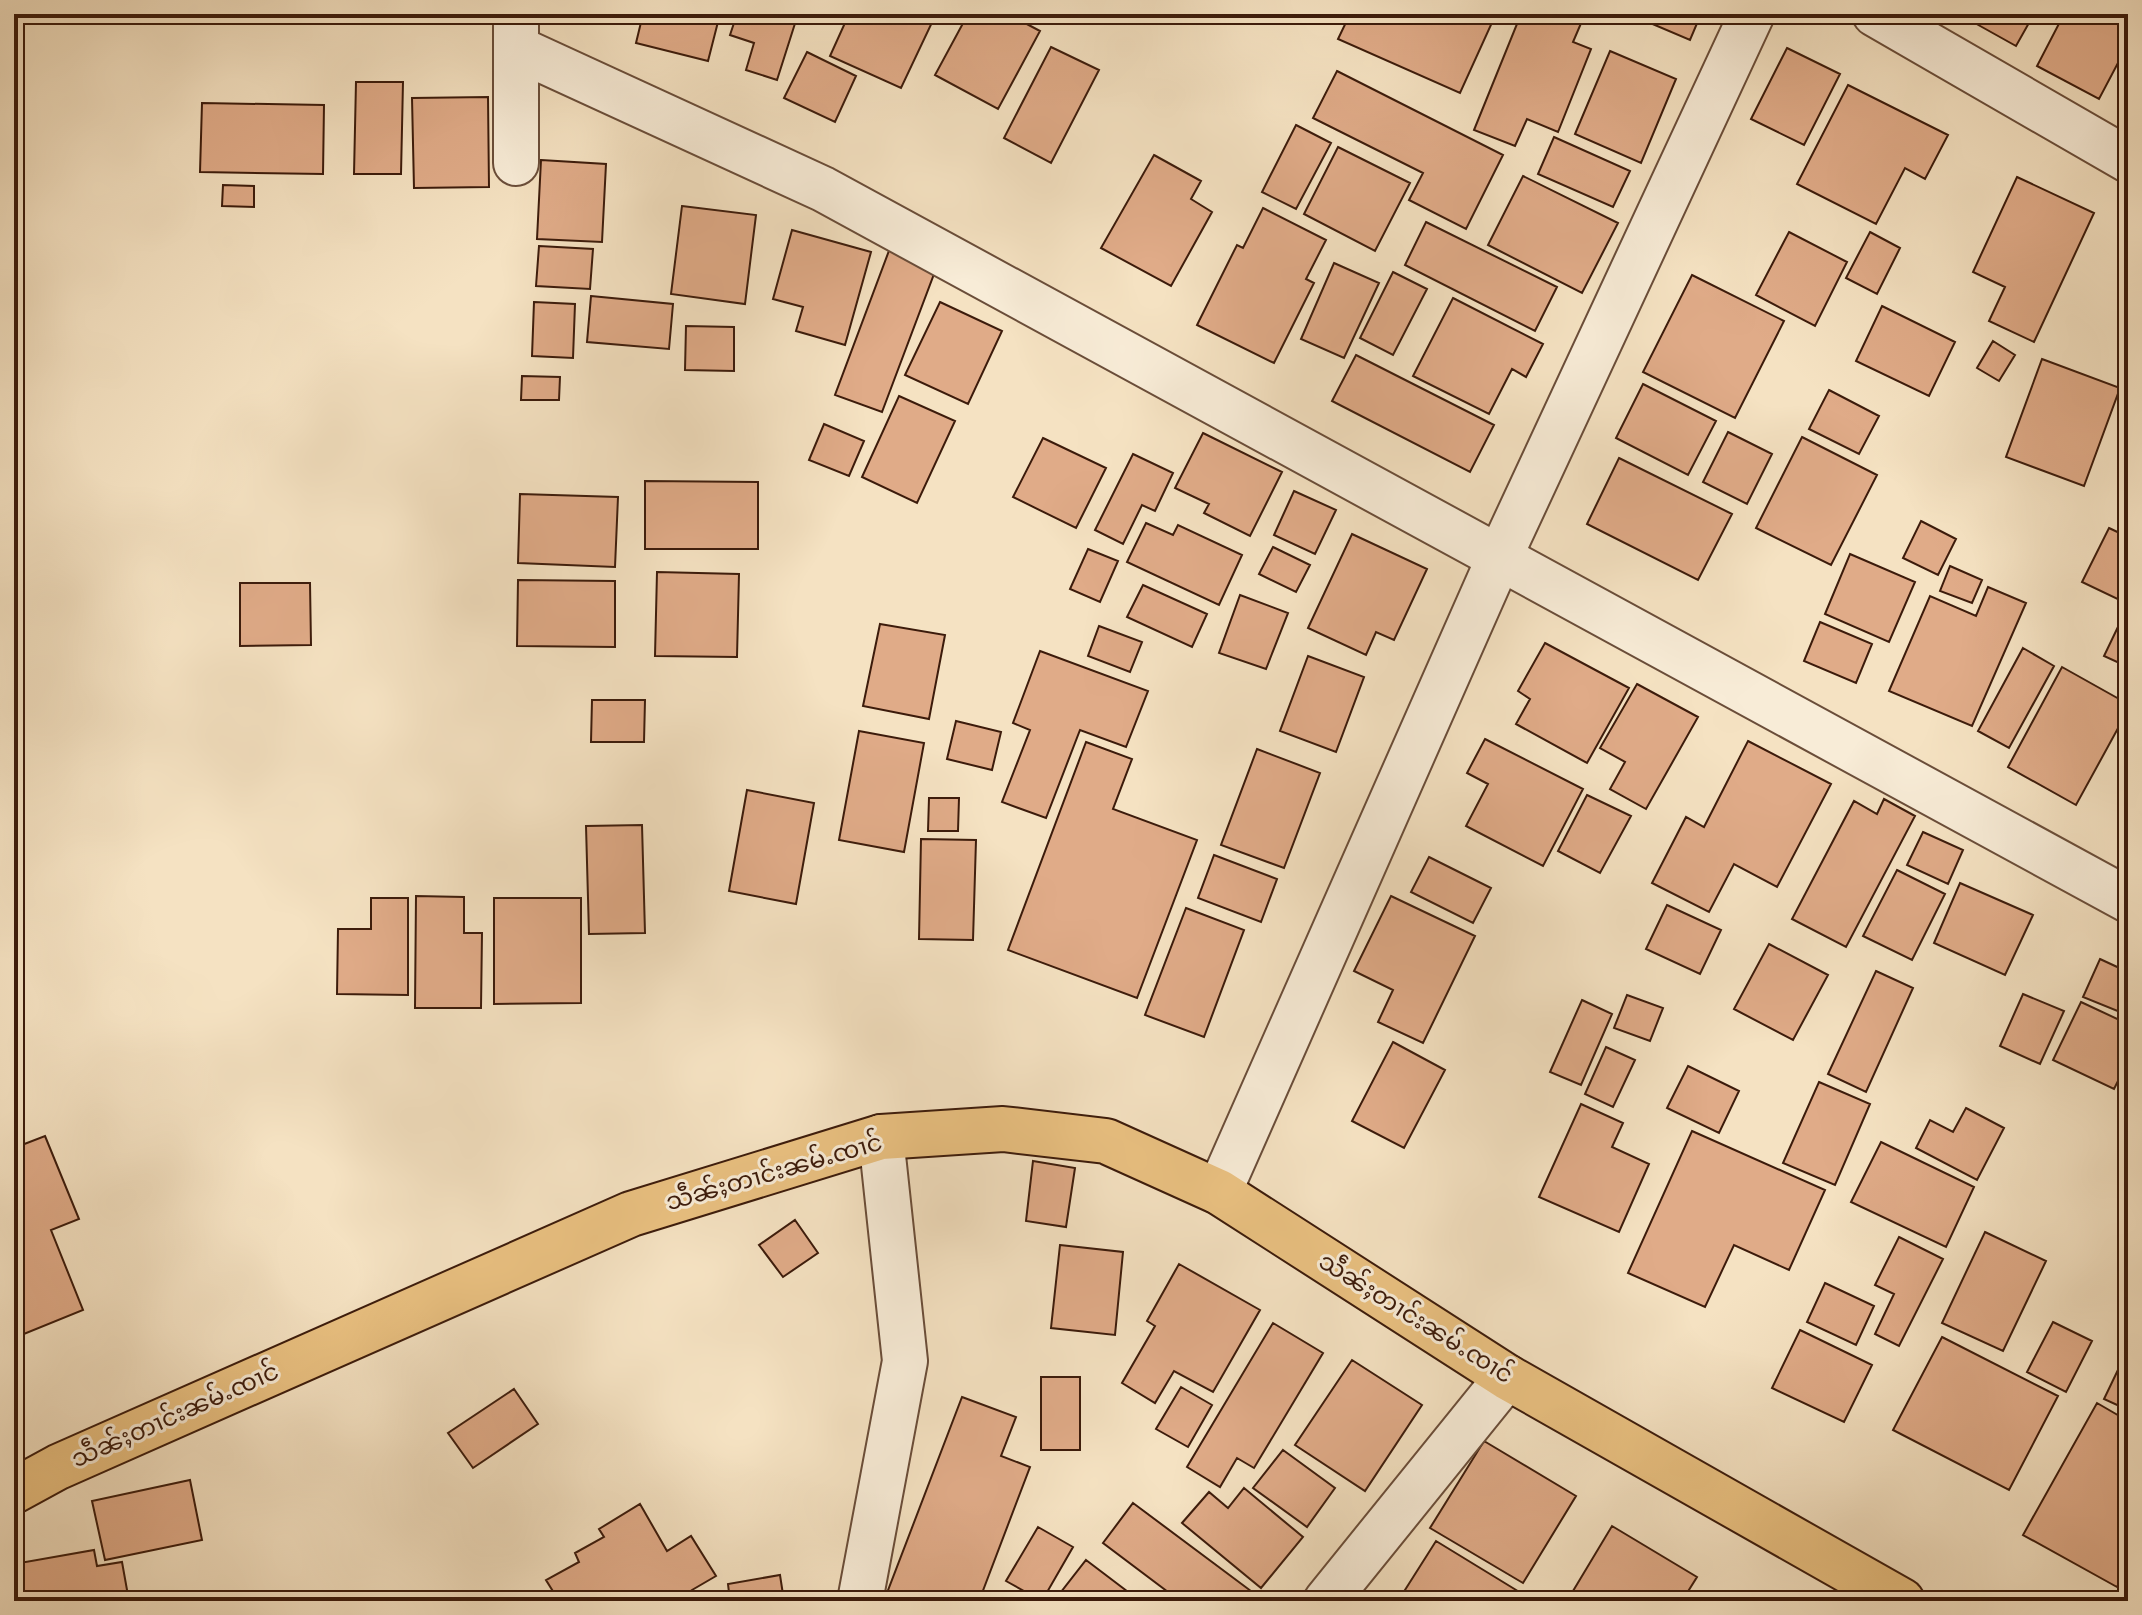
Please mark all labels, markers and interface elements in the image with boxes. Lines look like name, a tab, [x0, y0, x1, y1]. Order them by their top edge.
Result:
street label: သဵၼ်ႈတၢင်းၼမ်ႉၸၢင်	[662, 1126, 886, 1218]
street label: သဵၼ်ႈတၢင်းၼမ်ႉၸၢင်	[1313, 1245, 1519, 1391]
street label: သဵၼ်ႈတၢင်းၼမ်ႉၸၢင်	[66, 1355, 284, 1475]

